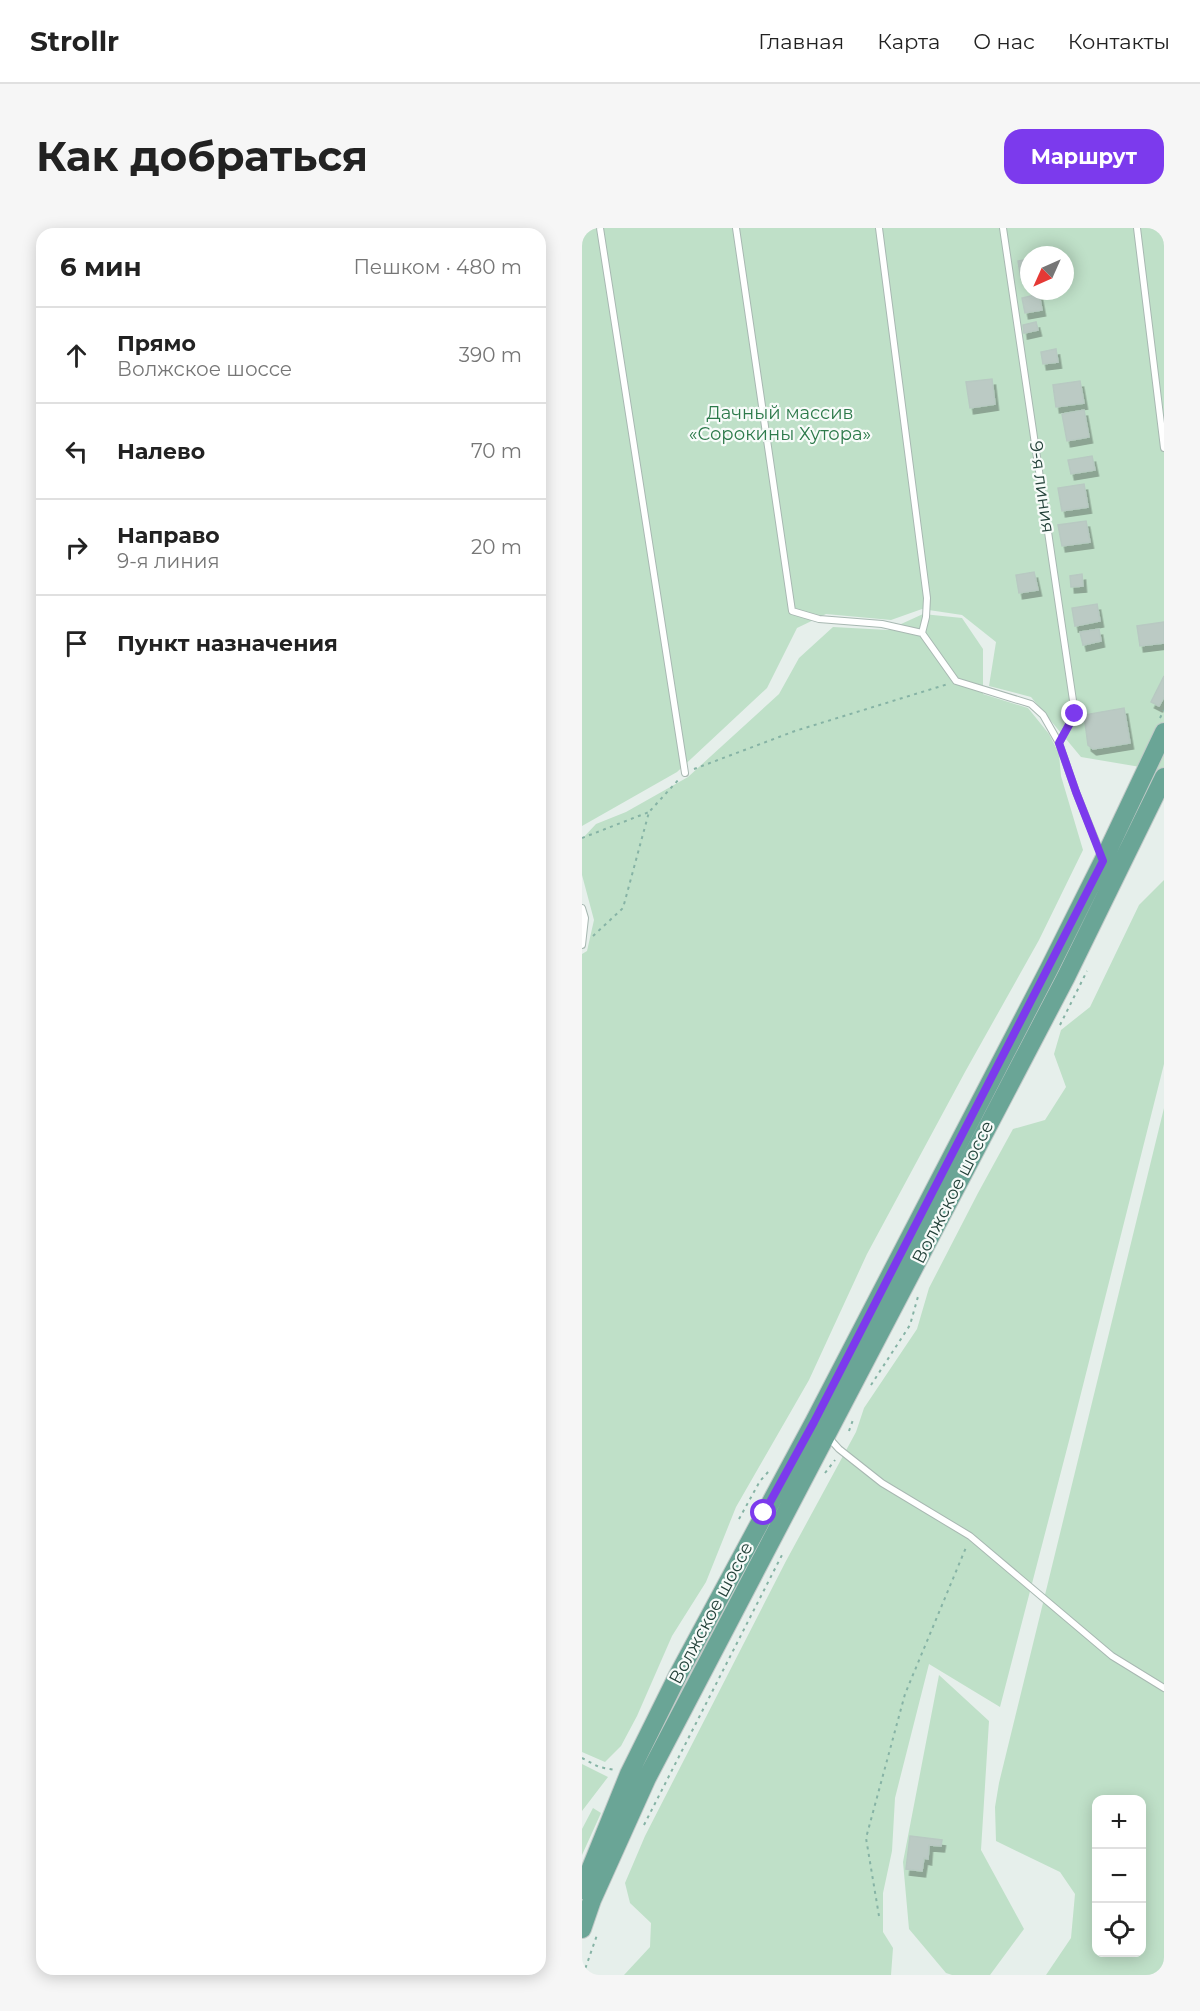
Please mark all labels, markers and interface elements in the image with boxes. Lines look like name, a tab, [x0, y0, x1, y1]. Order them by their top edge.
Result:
text: Strollr	[30, 24, 119, 58]
text: Главная	[758, 29, 844, 54]
text: Карта	[877, 29, 940, 54]
text: О нас	[973, 29, 1035, 54]
text: Контакты	[1068, 29, 1170, 54]
button: Маршрут	[1004, 129, 1164, 184]
text: Как добраться	[36, 130, 368, 182]
north arrow	[1020, 246, 1074, 300]
text: 6 мин	[60, 251, 142, 283]
text: Пешком · 480 m	[353, 255, 522, 279]
text: Прямо	[117, 330, 196, 357]
icon: ahead	[60, 339, 93, 372]
text: 390 m	[459, 343, 522, 367]
text: Волжское шоссе	[117, 357, 292, 381]
park label: Дачный массив «Сорокины Хутора»	[689, 402, 871, 445]
icon: left	[60, 435, 93, 468]
text: Налево	[117, 438, 205, 465]
text: 70 m	[471, 439, 522, 463]
street label: 9-я линия	[1025, 440, 1059, 534]
text: Направо	[117, 522, 220, 549]
icon: right	[60, 531, 93, 564]
text: 20 m	[471, 535, 522, 559]
text: 9-я линия	[117, 549, 220, 573]
icon: arrive	[60, 627, 93, 660]
text: Пункт назначения	[117, 630, 338, 657]
route end	[1061, 700, 1087, 726]
street label: Волжское шоссе	[907, 1117, 999, 1267]
route start	[750, 1499, 776, 1525]
street label: Волжское шоссе	[664, 1538, 758, 1688]
map controls	[1092, 1795, 1146, 1957]
button: +	[1092, 1795, 1146, 1849]
button: −	[1092, 1849, 1146, 1903]
button: locate	[1092, 1903, 1146, 1957]

